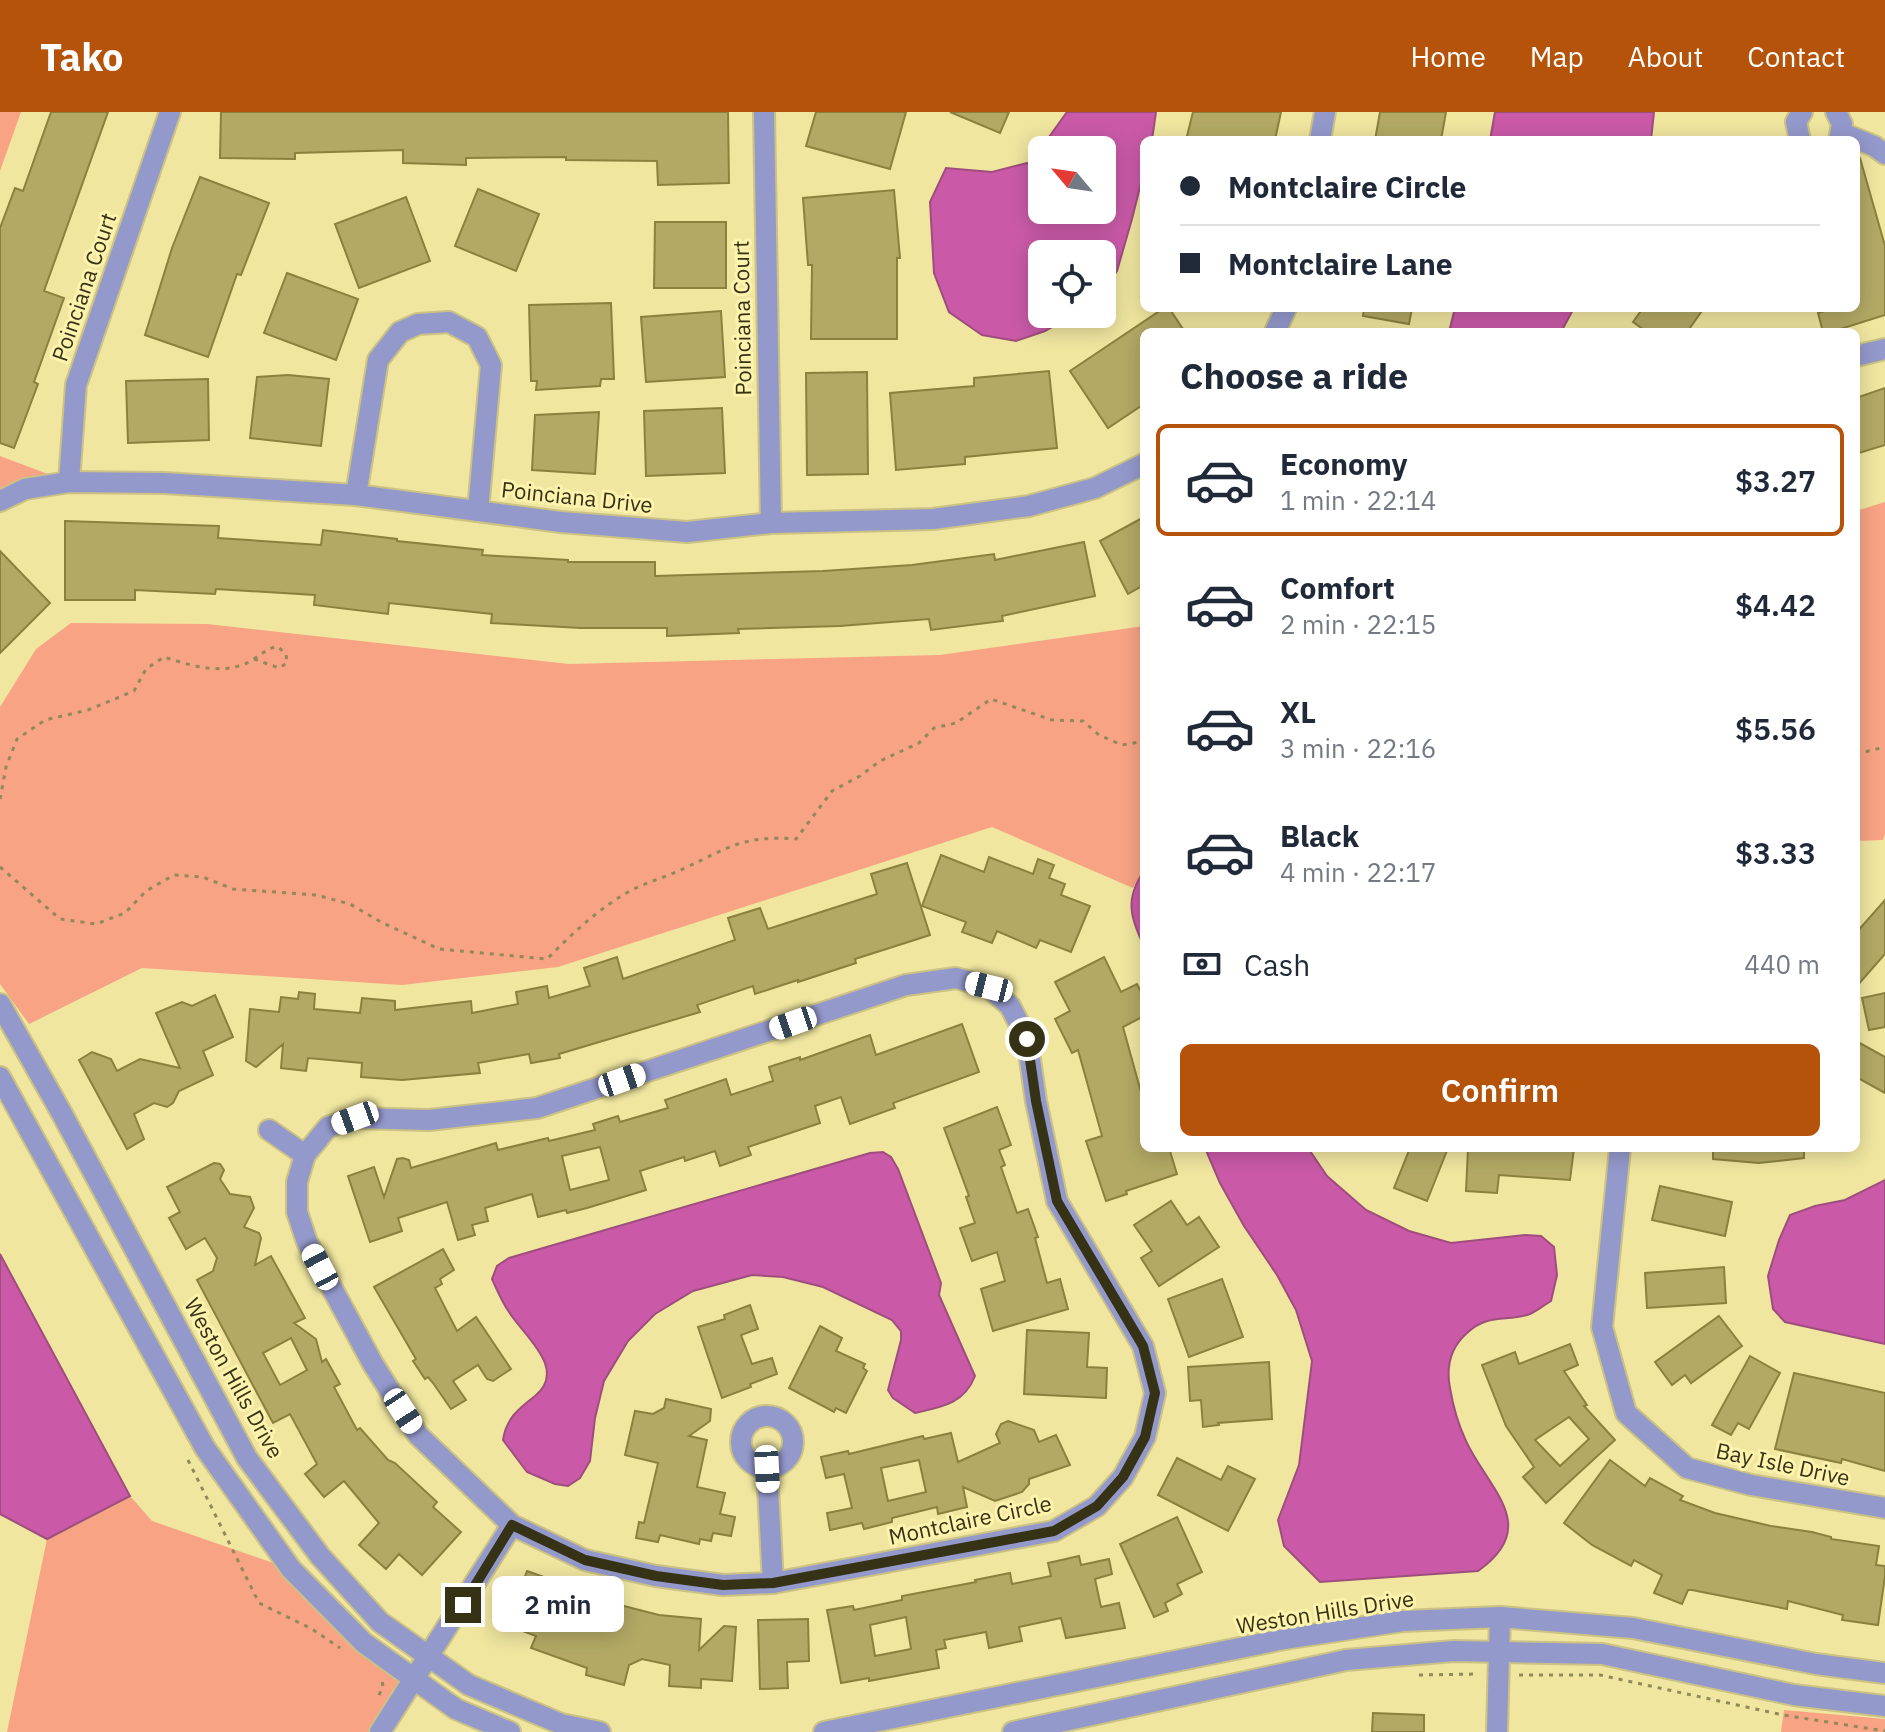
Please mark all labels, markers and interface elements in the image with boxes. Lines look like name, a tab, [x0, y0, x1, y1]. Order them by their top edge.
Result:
text: Tako	[40, 32, 124, 81]
text: Home	[1410, 38, 1486, 75]
text: Map	[1530, 38, 1584, 75]
text: About	[1628, 38, 1703, 75]
text: Contact	[1747, 38, 1845, 75]
north arrow	[1028, 136, 1116, 224]
map controls	[1028, 136, 1116, 328]
text: Montclaire Circle	[1228, 167, 1466, 206]
street label: Poinciana Court	[45, 209, 123, 365]
street label: Poinciana Court	[726, 240, 757, 396]
button: locate	[1028, 240, 1116, 328]
text: Montclaire Lane	[1228, 244, 1453, 283]
text: Choose a ride	[1180, 352, 1408, 399]
icon: car	[1184, 444, 1256, 516]
text: Economy	[1280, 444, 1408, 483]
text: $3.27	[1735, 461, 1816, 500]
street label: Poinciana Drive	[500, 474, 654, 519]
text: 1 min · 22:14	[1280, 483, 1436, 517]
icon: car	[1184, 568, 1256, 640]
text: Comfort	[1280, 568, 1395, 607]
text: $4.42	[1735, 585, 1816, 624]
text: 2 min · 22:15	[1280, 607, 1436, 641]
icon: car	[1184, 692, 1256, 764]
text: XL	[1280, 692, 1316, 731]
text: $5.56	[1735, 709, 1816, 748]
text: 3 min · 22:16	[1280, 731, 1436, 765]
icon: car	[1184, 816, 1256, 888]
text: Black	[1280, 816, 1359, 855]
text: $3.33	[1735, 833, 1816, 872]
text: 4 min · 22:17	[1280, 855, 1436, 889]
icon: cash	[1180, 942, 1224, 986]
text: Cash	[1244, 945, 1310, 984]
text: 440 m	[1744, 947, 1820, 981]
car	[963, 970, 1015, 1004]
car	[766, 1004, 820, 1042]
route start	[1009, 1021, 1045, 1057]
button: Confirm	[1180, 1044, 1820, 1136]
car	[595, 1061, 649, 1099]
car	[328, 1099, 382, 1137]
car	[298, 1240, 342, 1294]
street label: Weston Hills Drive	[178, 1292, 291, 1463]
car	[380, 1384, 426, 1438]
street label: Bay Isle Drive	[1714, 1435, 1853, 1492]
car	[754, 1444, 780, 1494]
street label: Montclaire Circle	[886, 1488, 1054, 1551]
callout: 2 min	[491, 1577, 623, 1633]
street label: Weston Hills Drive	[1234, 1583, 1416, 1640]
route end	[445, 1587, 481, 1623]
text: 2 min	[524, 1587, 592, 1621]

